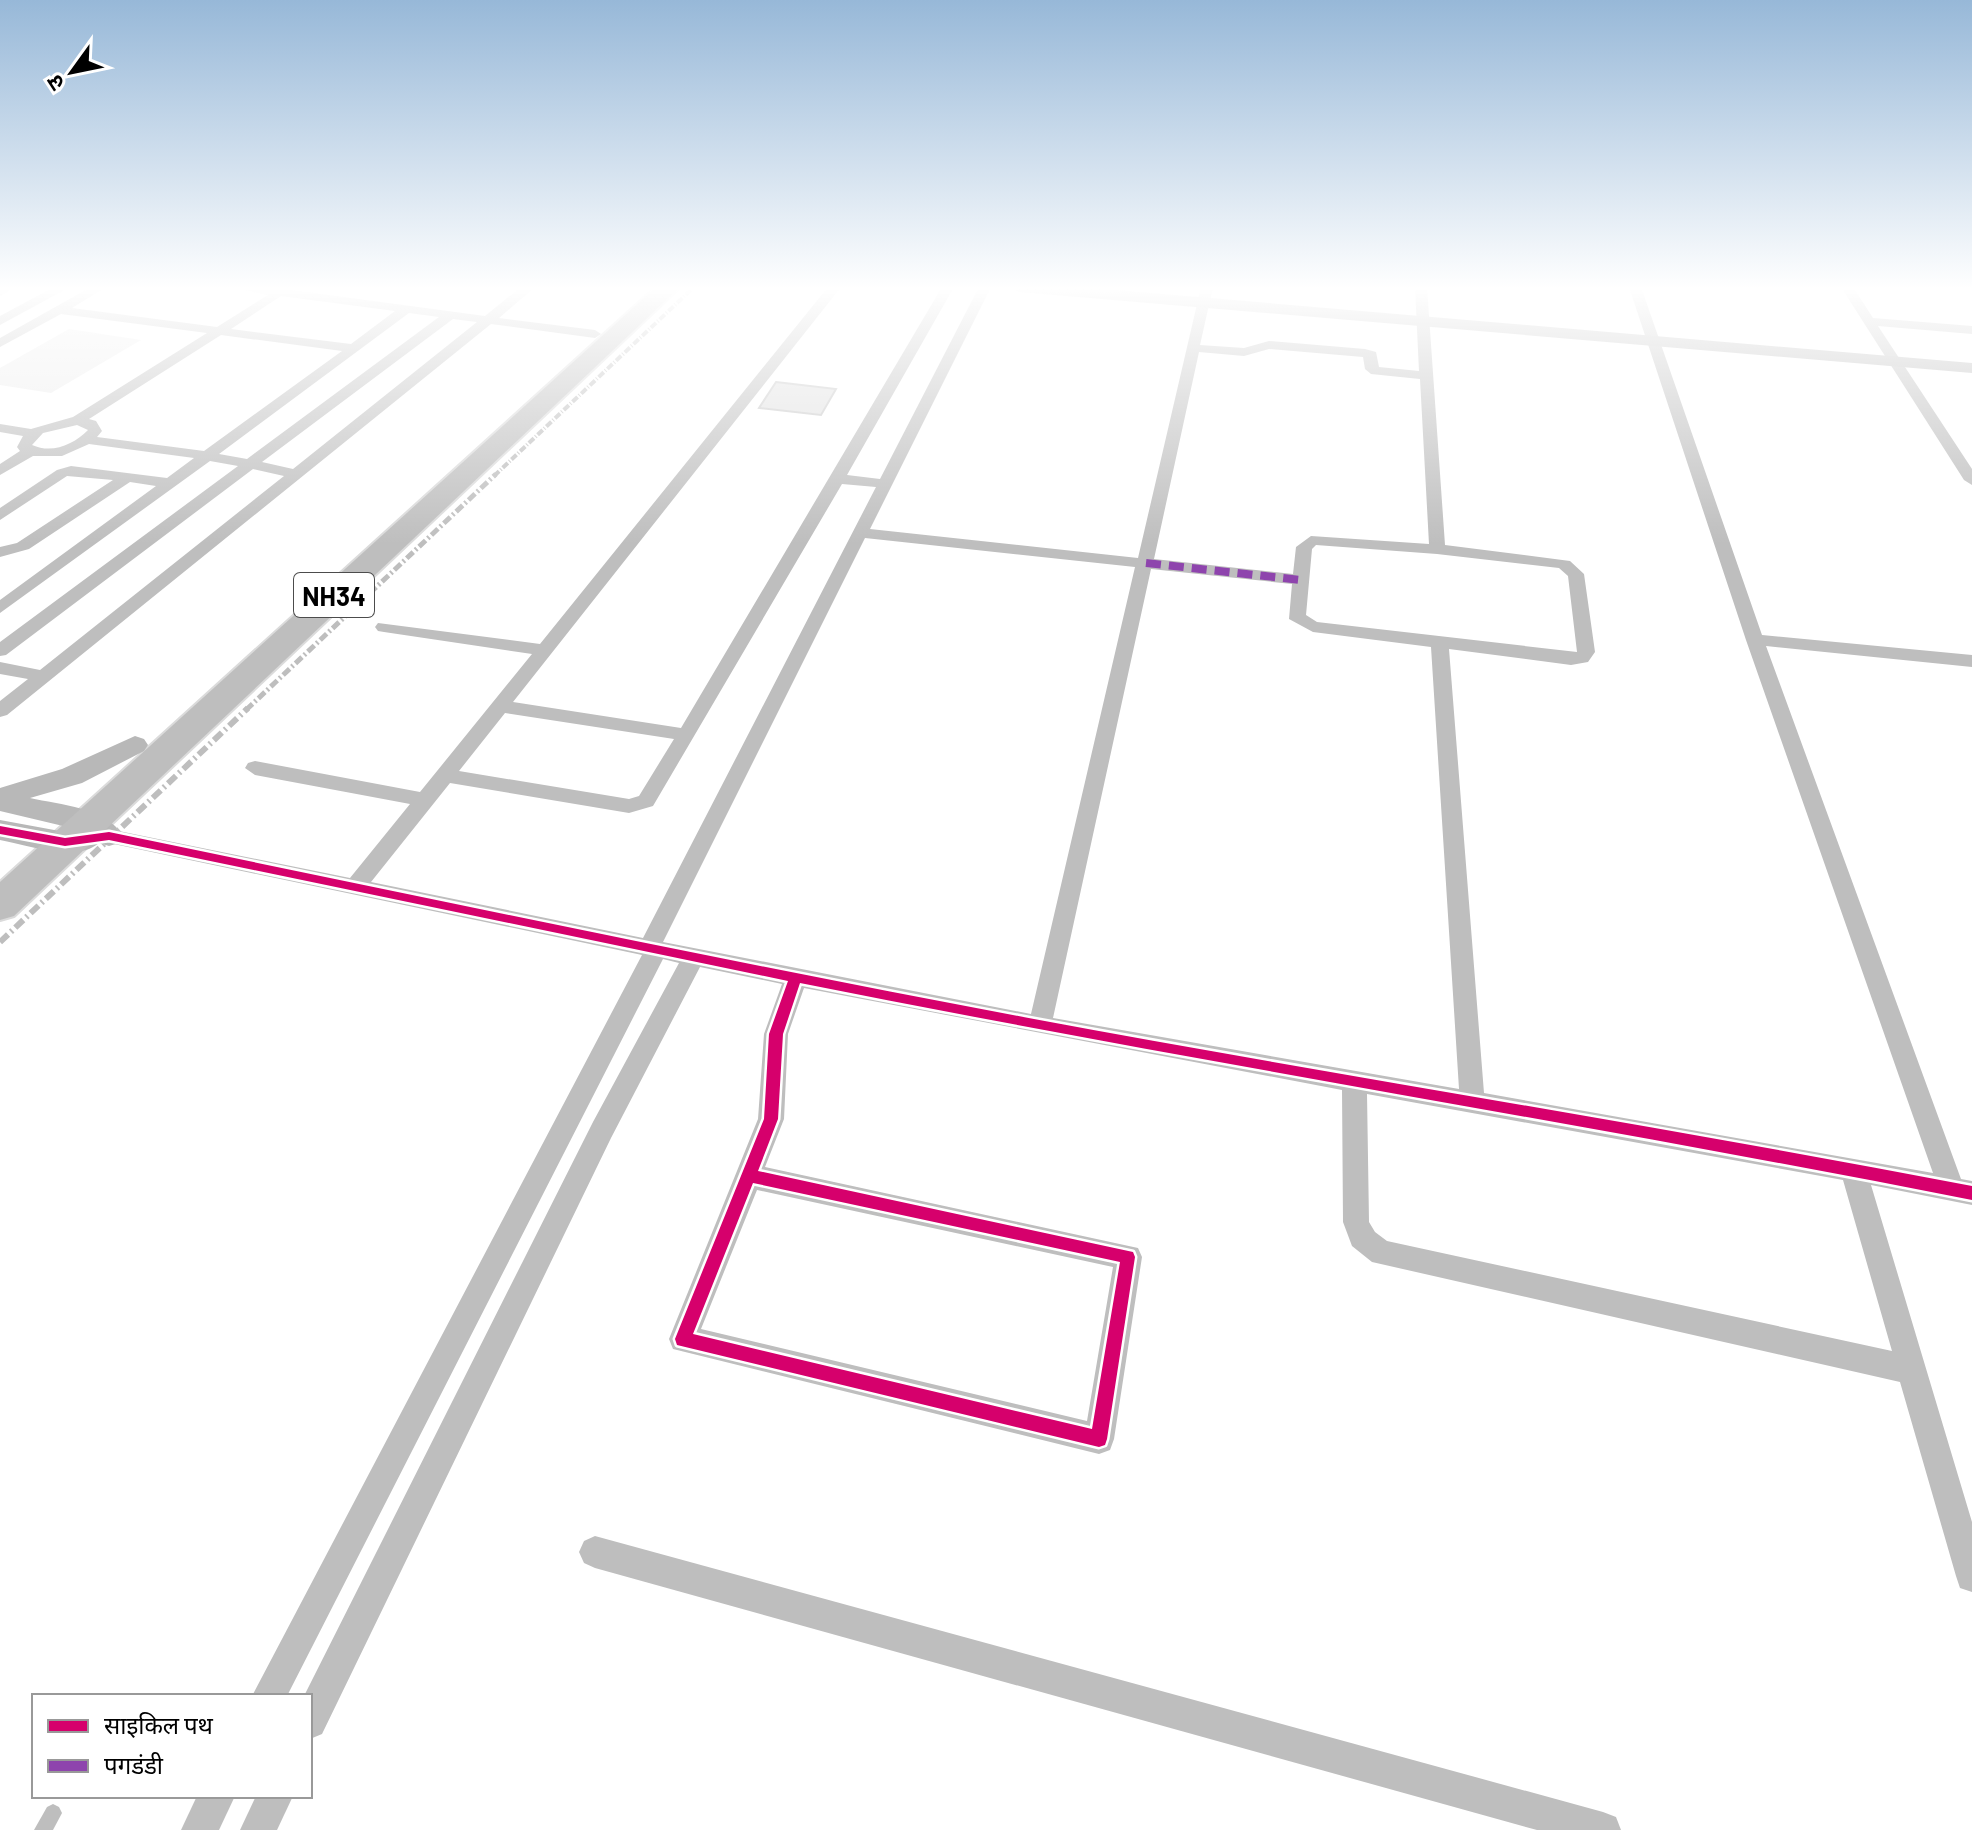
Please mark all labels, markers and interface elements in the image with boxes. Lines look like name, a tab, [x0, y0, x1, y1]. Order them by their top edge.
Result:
north arrow	[32, 32, 112, 112]
text: उ	[39, 70, 69, 96]
road number: NH34	[294, 573, 374, 617]
legend	[32, 1694, 312, 1798]
text: साइकिल पथ	[104, 1710, 214, 1739]
text: पगडंडी	[104, 1750, 164, 1779]

